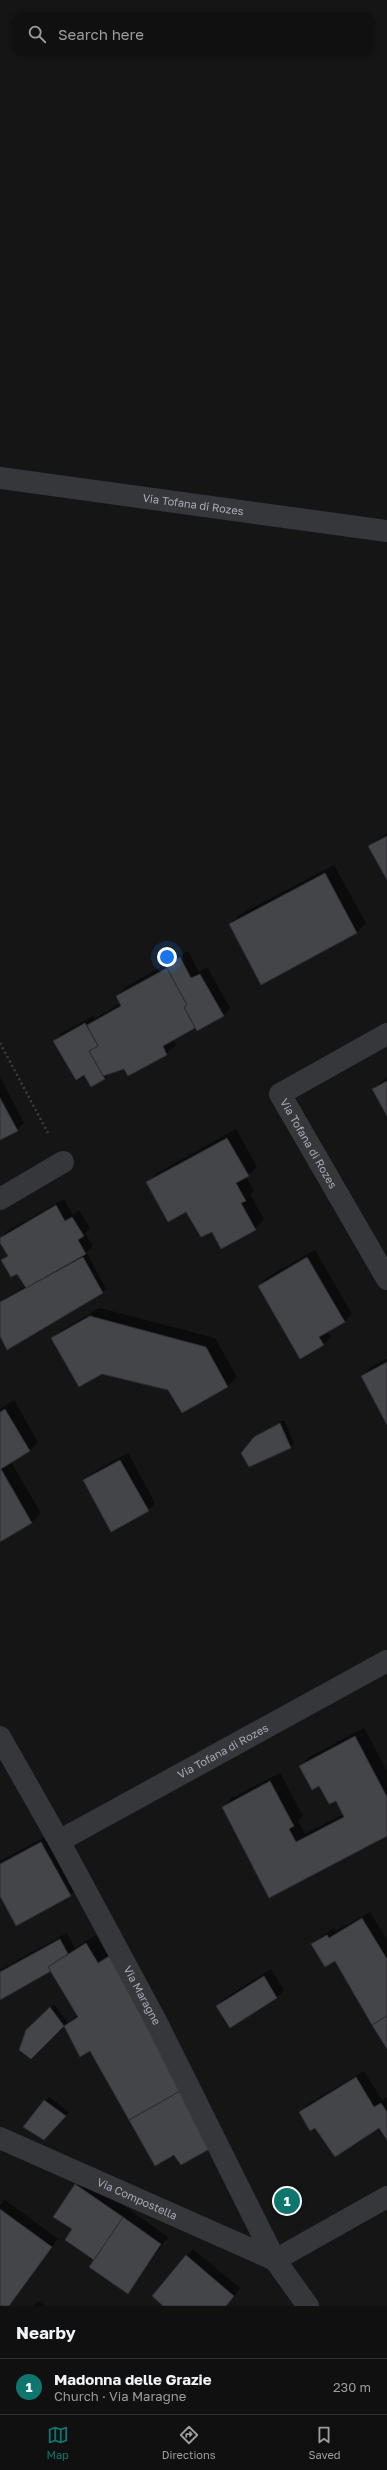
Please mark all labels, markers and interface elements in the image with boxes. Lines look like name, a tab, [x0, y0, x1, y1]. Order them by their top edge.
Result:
search box	[12, 12, 375, 56]
icon: search	[26, 23, 48, 45]
text: Search here	[58, 25, 144, 43]
street label: Via Tofana di Rozes	[142, 491, 245, 517]
your location	[157, 947, 177, 967]
street label: Via Tofana di Rozes	[278, 1096, 340, 1191]
street label: Via Tofana di Rozes	[175, 1720, 271, 1781]
street label: Via Maragne	[121, 1963, 164, 2027]
street label: Via Compostella	[95, 2175, 179, 2222]
pin: 1	[274, 2186, 300, 2216]
text: Nearby	[16, 2322, 76, 2343]
text: Madonna delle Grazie	[54, 2370, 212, 2388]
text: 1	[26, 2379, 32, 2395]
text: 230 m	[333, 2379, 371, 2395]
text: Church · Via Maragne	[54, 2388, 186, 2404]
tab: Map	[46, 2424, 69, 2461]
tab: Directions	[162, 2424, 216, 2461]
tab: Saved	[308, 2424, 341, 2461]

